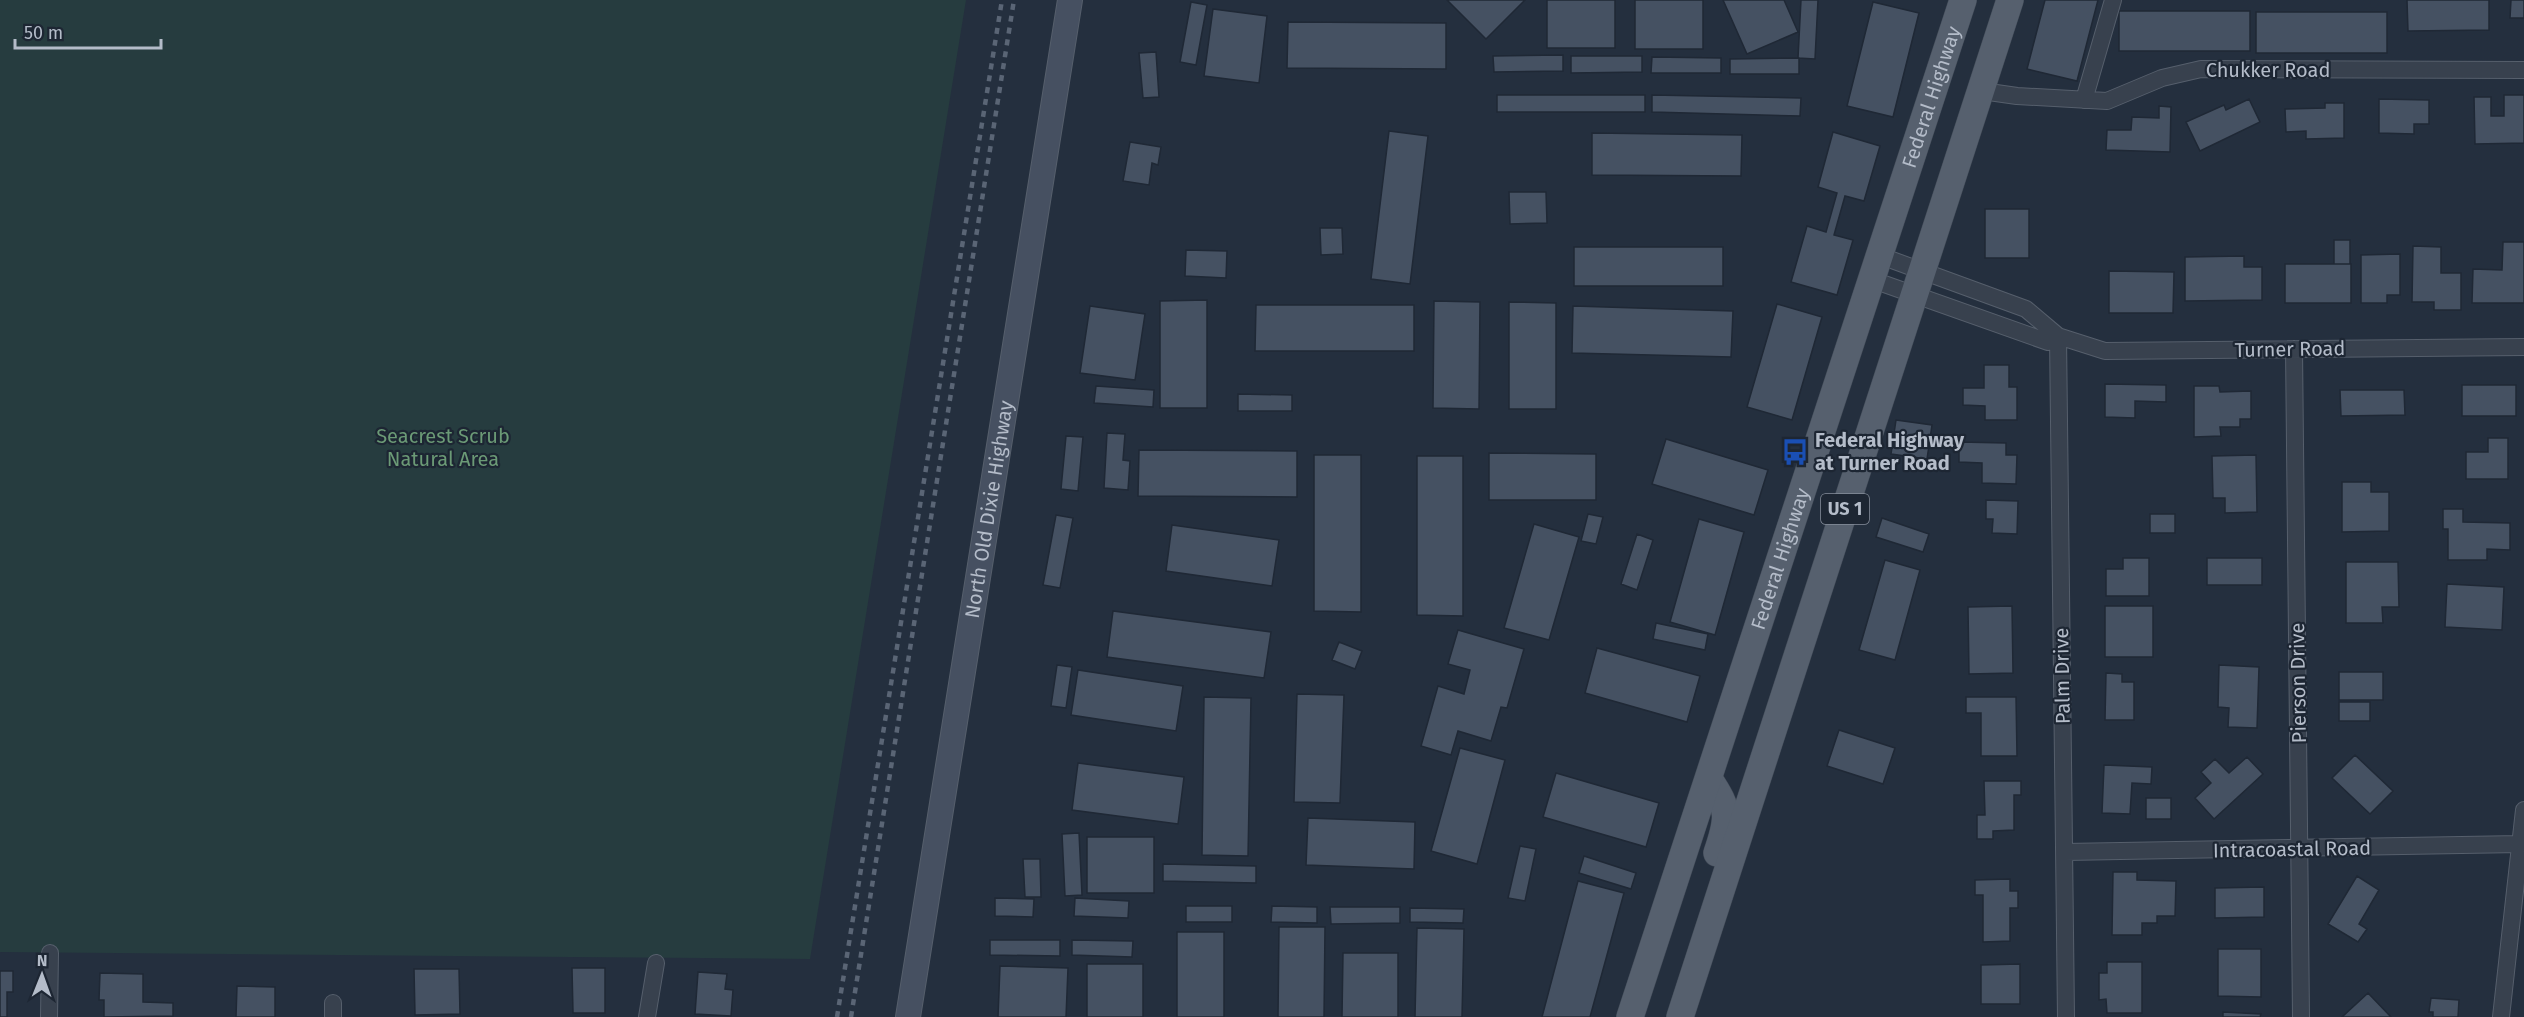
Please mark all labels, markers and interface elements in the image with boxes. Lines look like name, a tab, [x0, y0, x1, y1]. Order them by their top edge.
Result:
scale bar	[15, 12, 160, 50]
text: 50 m	[24, 22, 63, 44]
street label: Federal Highway	[1897, 23, 1966, 171]
street label: Chukker Road	[2206, 58, 2330, 82]
street label: Turner Road	[2234, 336, 2346, 362]
street label: North Old Dixie Highway	[960, 399, 1018, 620]
park label: Seacrest Scrub Natural Area	[376, 424, 510, 471]
place label: Federal Highway at Turner Road	[1815, 428, 1965, 475]
bus stop icon: Federal Highway at Turner Road	[1780, 437, 1810, 467]
street label: Federal Highway	[1746, 485, 1814, 633]
road number: US 1	[1821, 494, 1869, 524]
street label: Pierson Drive	[2285, 623, 2311, 743]
street label: Palm Drive	[2049, 628, 2075, 724]
street label: Intracoastal Road	[2213, 836, 2371, 862]
north arrow	[12, 945, 72, 1005]
text: N	[37, 951, 48, 970]

